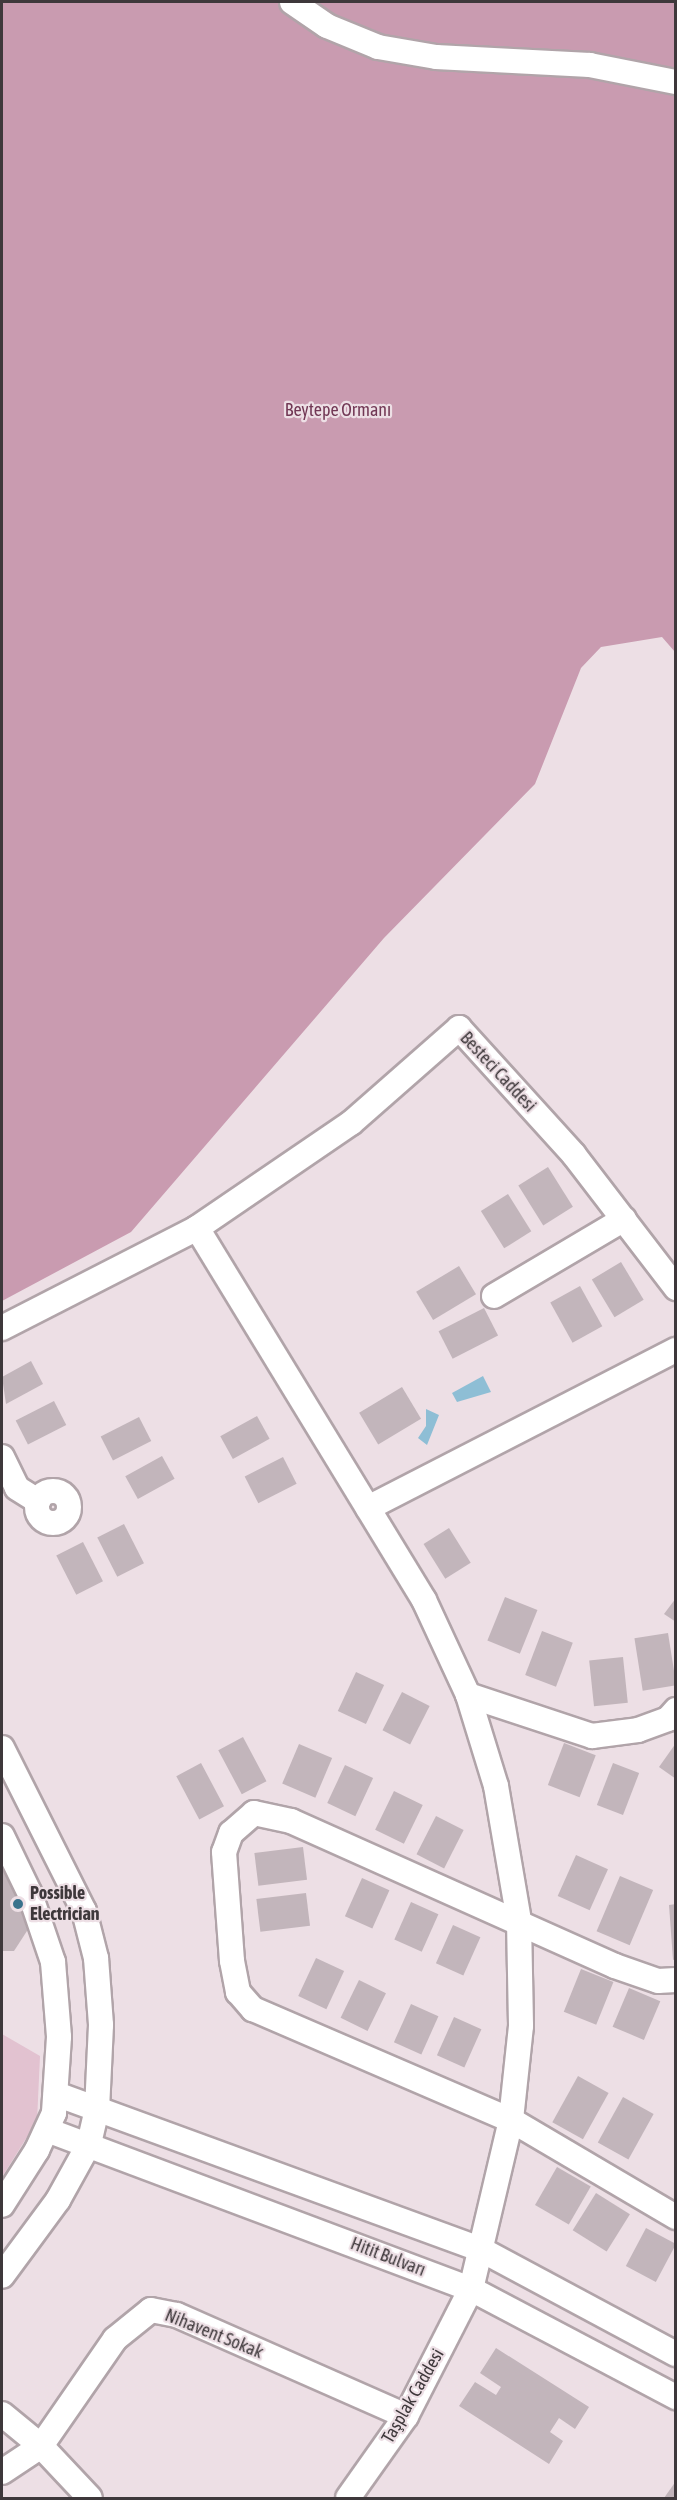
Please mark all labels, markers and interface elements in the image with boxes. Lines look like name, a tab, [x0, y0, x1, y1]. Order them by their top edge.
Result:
park label: Beytepe Ormanı	[285, 399, 391, 421]
street label: Besteci Caddesi	[455, 1027, 541, 1117]
place label: Possible Electrician	[30, 1883, 100, 1926]
marker: Possible Electrician	[11, 1897, 25, 1911]
street label: Hitit Bulvarı	[348, 2233, 428, 2281]
street label: Nihavent Sokak	[162, 2305, 266, 2363]
street label: Taşplak Caddesi	[377, 2345, 449, 2447]

